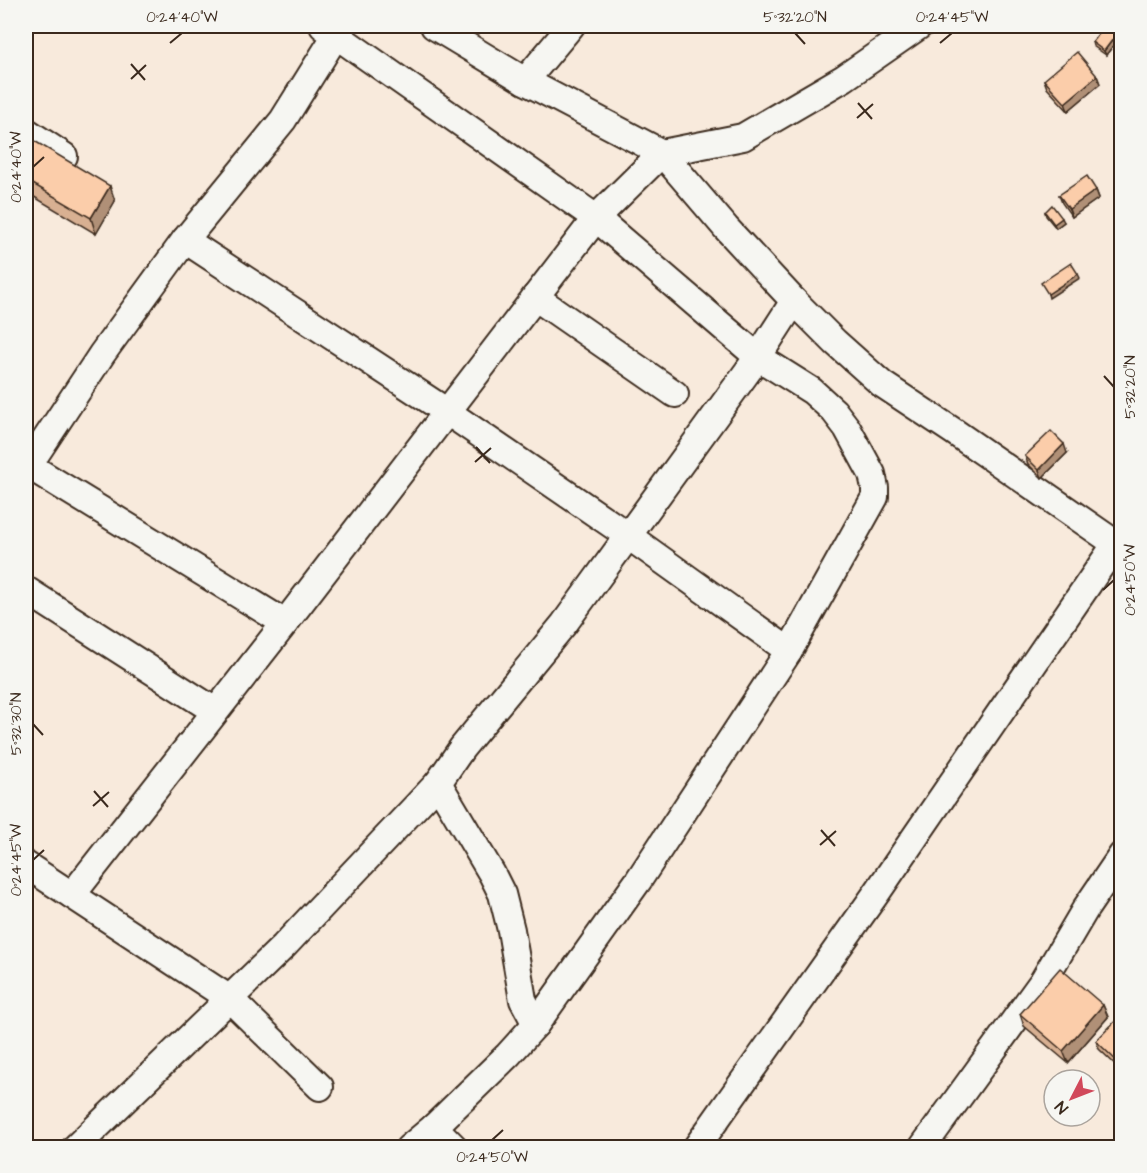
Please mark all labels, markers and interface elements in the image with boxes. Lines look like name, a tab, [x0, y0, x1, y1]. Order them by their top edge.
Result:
text: 0°24'40"W	[146, 7, 218, 28]
text: 5°32'20"N	[763, 7, 827, 28]
text: 0°24'45"W	[916, 7, 988, 28]
text: 0°24'40"W	[6, 131, 27, 203]
text: 5°32'20"N	[1120, 355, 1141, 419]
text: 0°24'50"W	[1120, 544, 1141, 616]
text: 5°32'30"N	[6, 693, 27, 755]
text: 0°24'45"W	[6, 824, 27, 896]
north arrow	[1042, 1068, 1102, 1128]
text: N	[1050, 1096, 1073, 1118]
text: 0°24'50"W	[456, 1147, 528, 1168]

